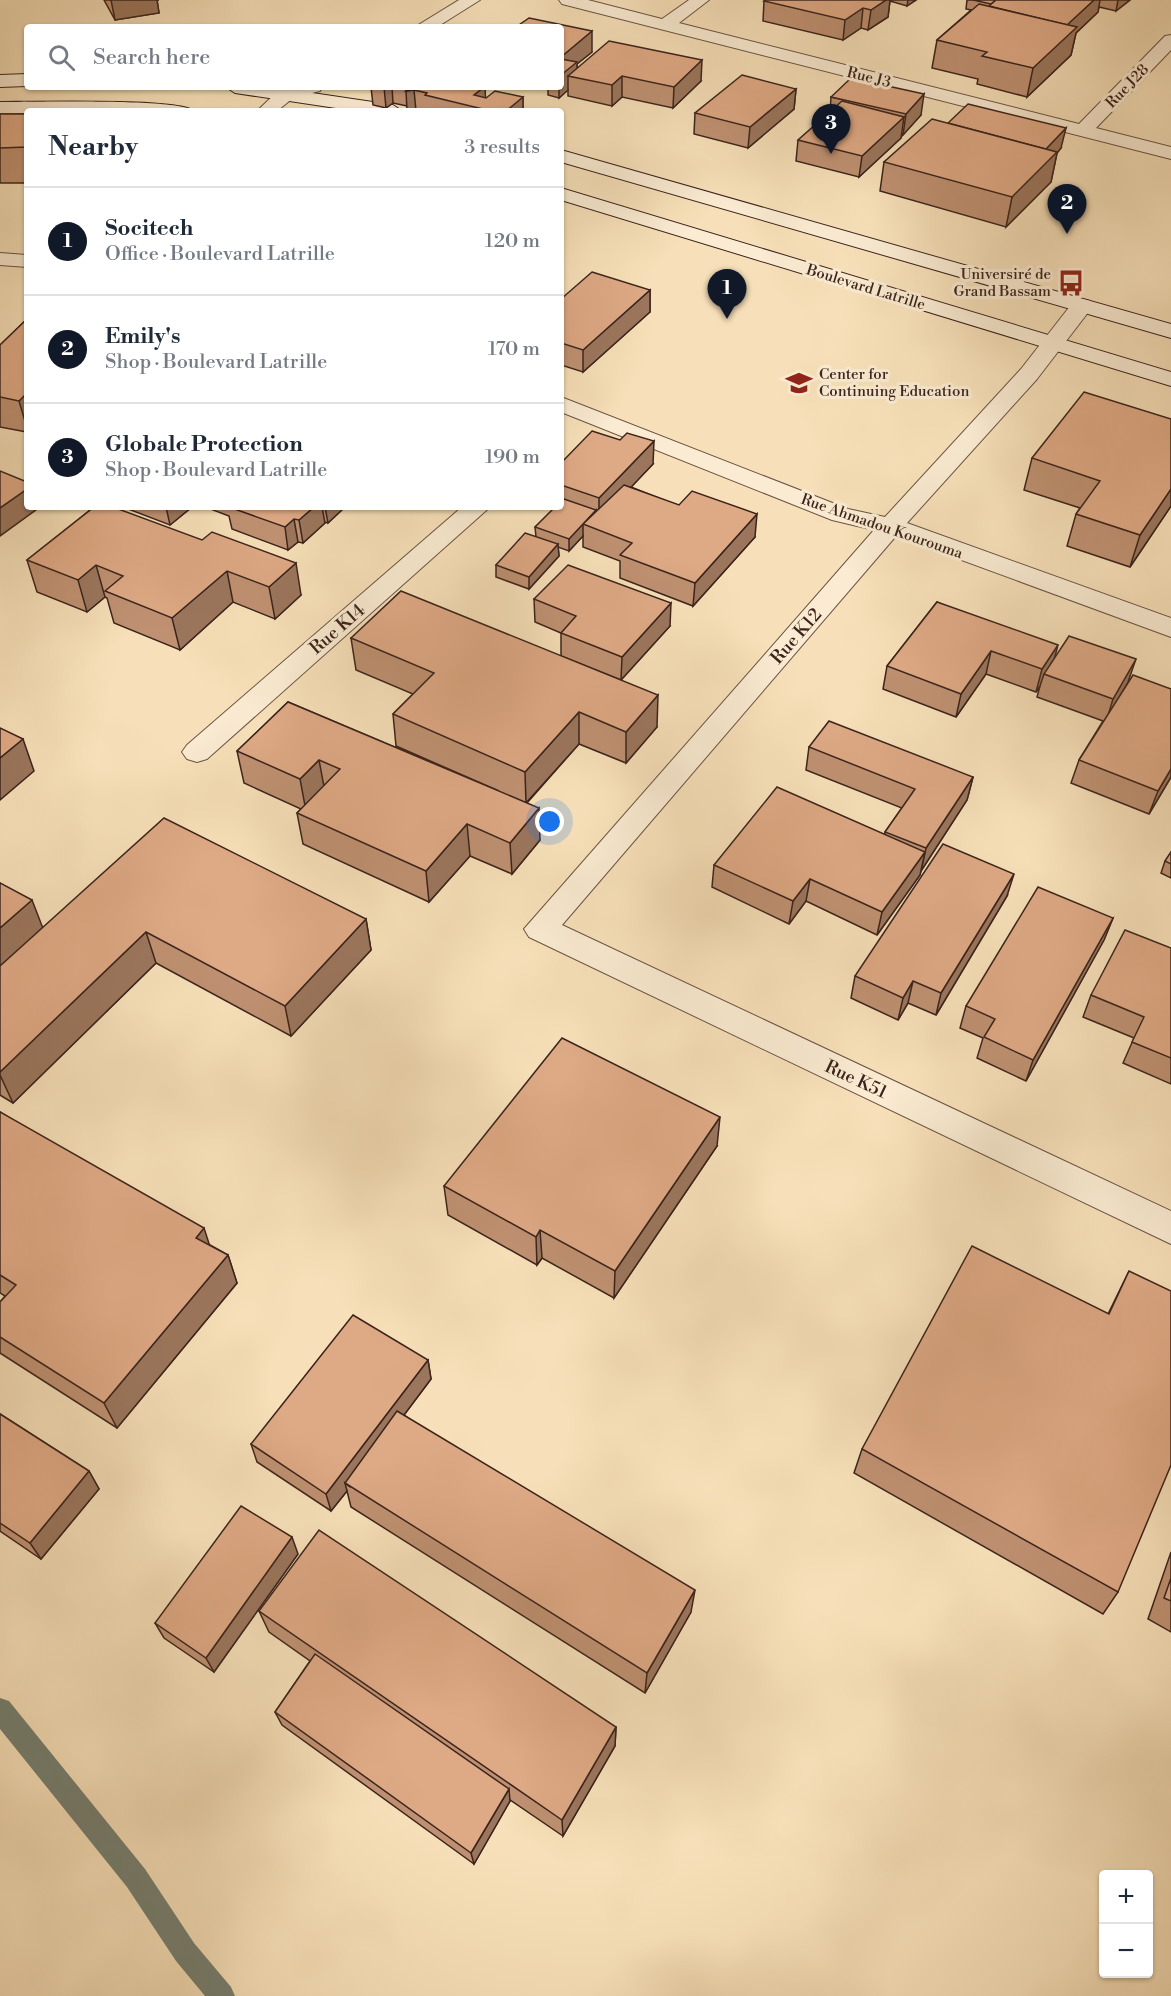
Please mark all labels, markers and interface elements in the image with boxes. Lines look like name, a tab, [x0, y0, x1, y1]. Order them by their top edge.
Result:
search box	[24, 24, 564, 90]
icon: search	[45, 41, 78, 74]
text: Search here	[93, 44, 210, 71]
street label: Rue J28	[1102, 60, 1153, 112]
street label: Rue J3	[845, 63, 893, 92]
pin: 3	[812, 104, 850, 154]
text: Nearby	[48, 131, 138, 163]
text: 3 results	[464, 135, 540, 160]
pin: 2	[1048, 184, 1086, 234]
text: Socitech	[105, 215, 193, 242]
text: 1	[63, 229, 72, 254]
text: 120 m	[485, 229, 540, 254]
text: Office · Boulevard Latrille	[105, 242, 335, 267]
street label: Boulevard Latrille	[803, 260, 928, 315]
place label: Universiré de Grand Bassam	[953, 265, 1051, 301]
bus stop icon: Universiré de Grand Bassam	[1056, 268, 1086, 298]
pin: 1	[708, 270, 746, 319]
text: Emily's	[105, 323, 180, 350]
text: 2	[61, 337, 74, 362]
text: 170 m	[488, 337, 540, 362]
text: Shop · Boulevard Latrille	[105, 350, 327, 375]
place label: Center for Continuing Education	[819, 365, 969, 401]
school or university icon: Center for Continuing Education	[784, 368, 814, 398]
text: Globale Protection	[105, 431, 303, 458]
text: 3	[61, 445, 74, 470]
text: 190 m	[485, 445, 540, 470]
text: Shop · Boulevard Latrille	[105, 458, 327, 483]
street label: Rue Ahmadou Kourouma	[798, 490, 966, 563]
street label: Rue K14	[305, 599, 370, 660]
street label: Rue K12	[766, 604, 827, 669]
your location	[535, 807, 564, 836]
street label: Rue K51	[821, 1055, 891, 1104]
map controls	[1099, 1870, 1153, 1978]
button: +	[1099, 1870, 1153, 1924]
button: −	[1099, 1924, 1153, 1978]

